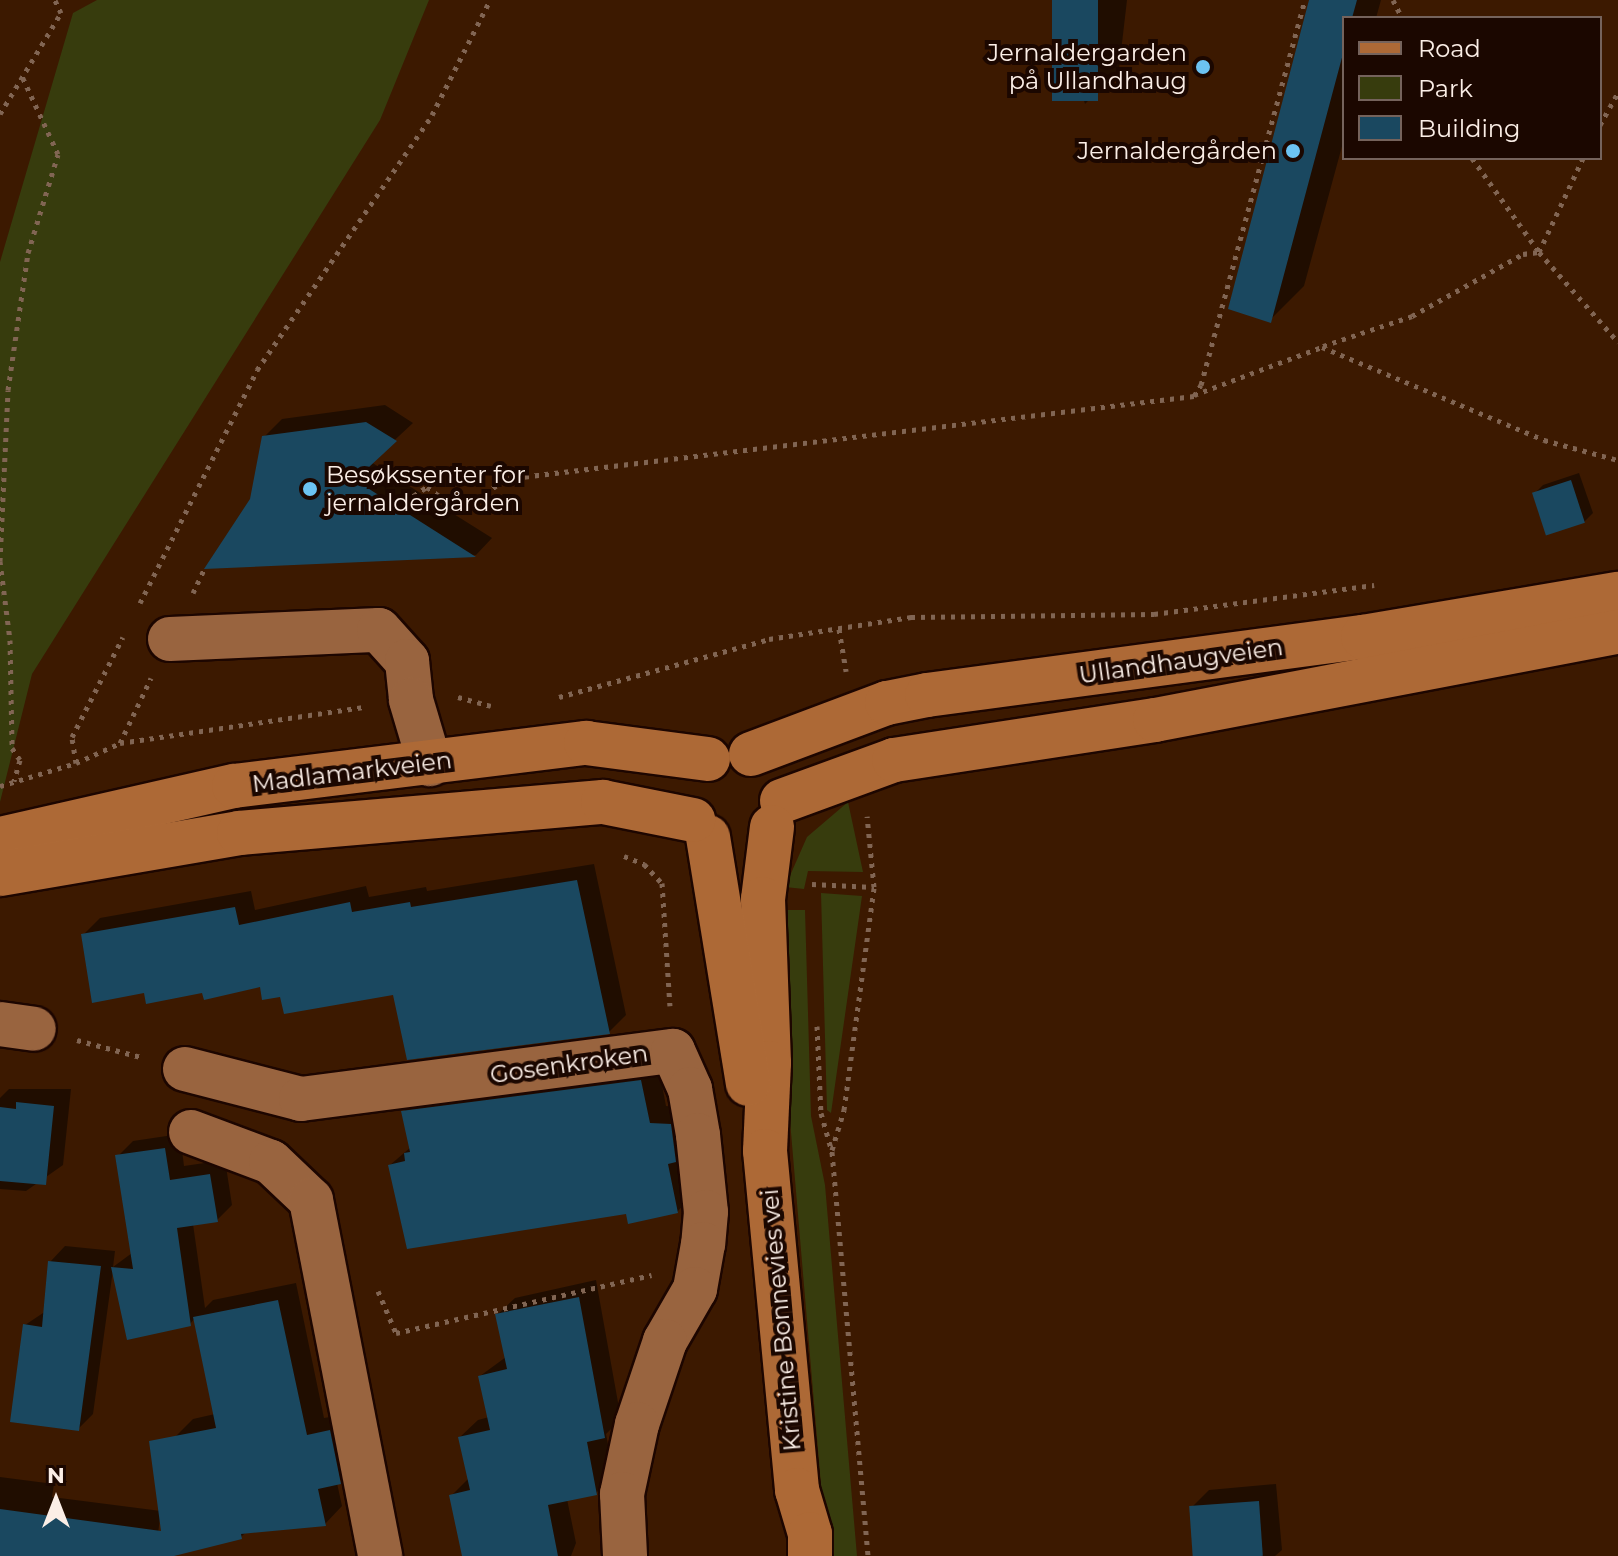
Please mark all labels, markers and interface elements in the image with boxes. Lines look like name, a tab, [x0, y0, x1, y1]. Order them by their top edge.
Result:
legend	[1342, 16, 1602, 160]
text: Road	[1418, 34, 1481, 63]
place label: Jernaldergarden på Ullandhaug	[987, 39, 1187, 95]
marker: Jernaldergarden på Ullandhaug	[1194, 58, 1212, 76]
text: Park	[1418, 74, 1473, 103]
text: Building	[1418, 114, 1521, 143]
place label: Jernaldergården	[1077, 137, 1277, 165]
marker: Jernaldergården	[1284, 142, 1302, 160]
place label: Besøkssenter for jernaldergården	[326, 461, 526, 517]
marker: Besøkssenter for jernaldergården	[301, 480, 319, 498]
street label: Ullandhaugveien	[1077, 632, 1285, 690]
street label: Madlamarkveien	[250, 745, 454, 799]
street label: Gosenkroken	[488, 1039, 650, 1089]
street label: Kristine Bonnevies vei	[755, 1188, 807, 1452]
north arrow	[16, 1460, 96, 1540]
text: N	[47, 1462, 65, 1489]

